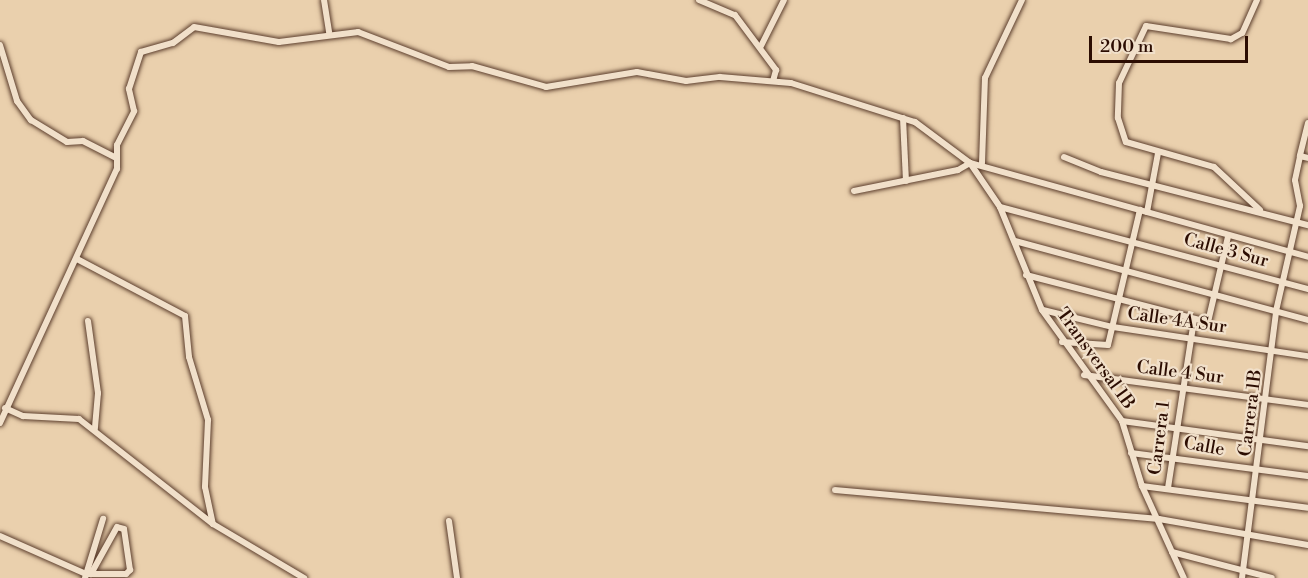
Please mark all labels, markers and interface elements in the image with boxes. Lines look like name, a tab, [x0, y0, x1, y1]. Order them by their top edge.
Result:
scale bar	[1092, 24, 1251, 62]
text: 200 m	[1100, 35, 1154, 58]
street label: Calle 3 Sur	[1181, 229, 1271, 273]
street label: Calle 4A Sur	[1126, 303, 1228, 339]
street label: Transversal 1B	[1051, 304, 1139, 414]
street label: Calle 4 Sur	[1135, 357, 1225, 389]
street label: Carrera 1B	[1235, 368, 1267, 458]
street label: Carrera 1	[1145, 400, 1175, 476]
street label: Calle	[1182, 433, 1226, 461]

